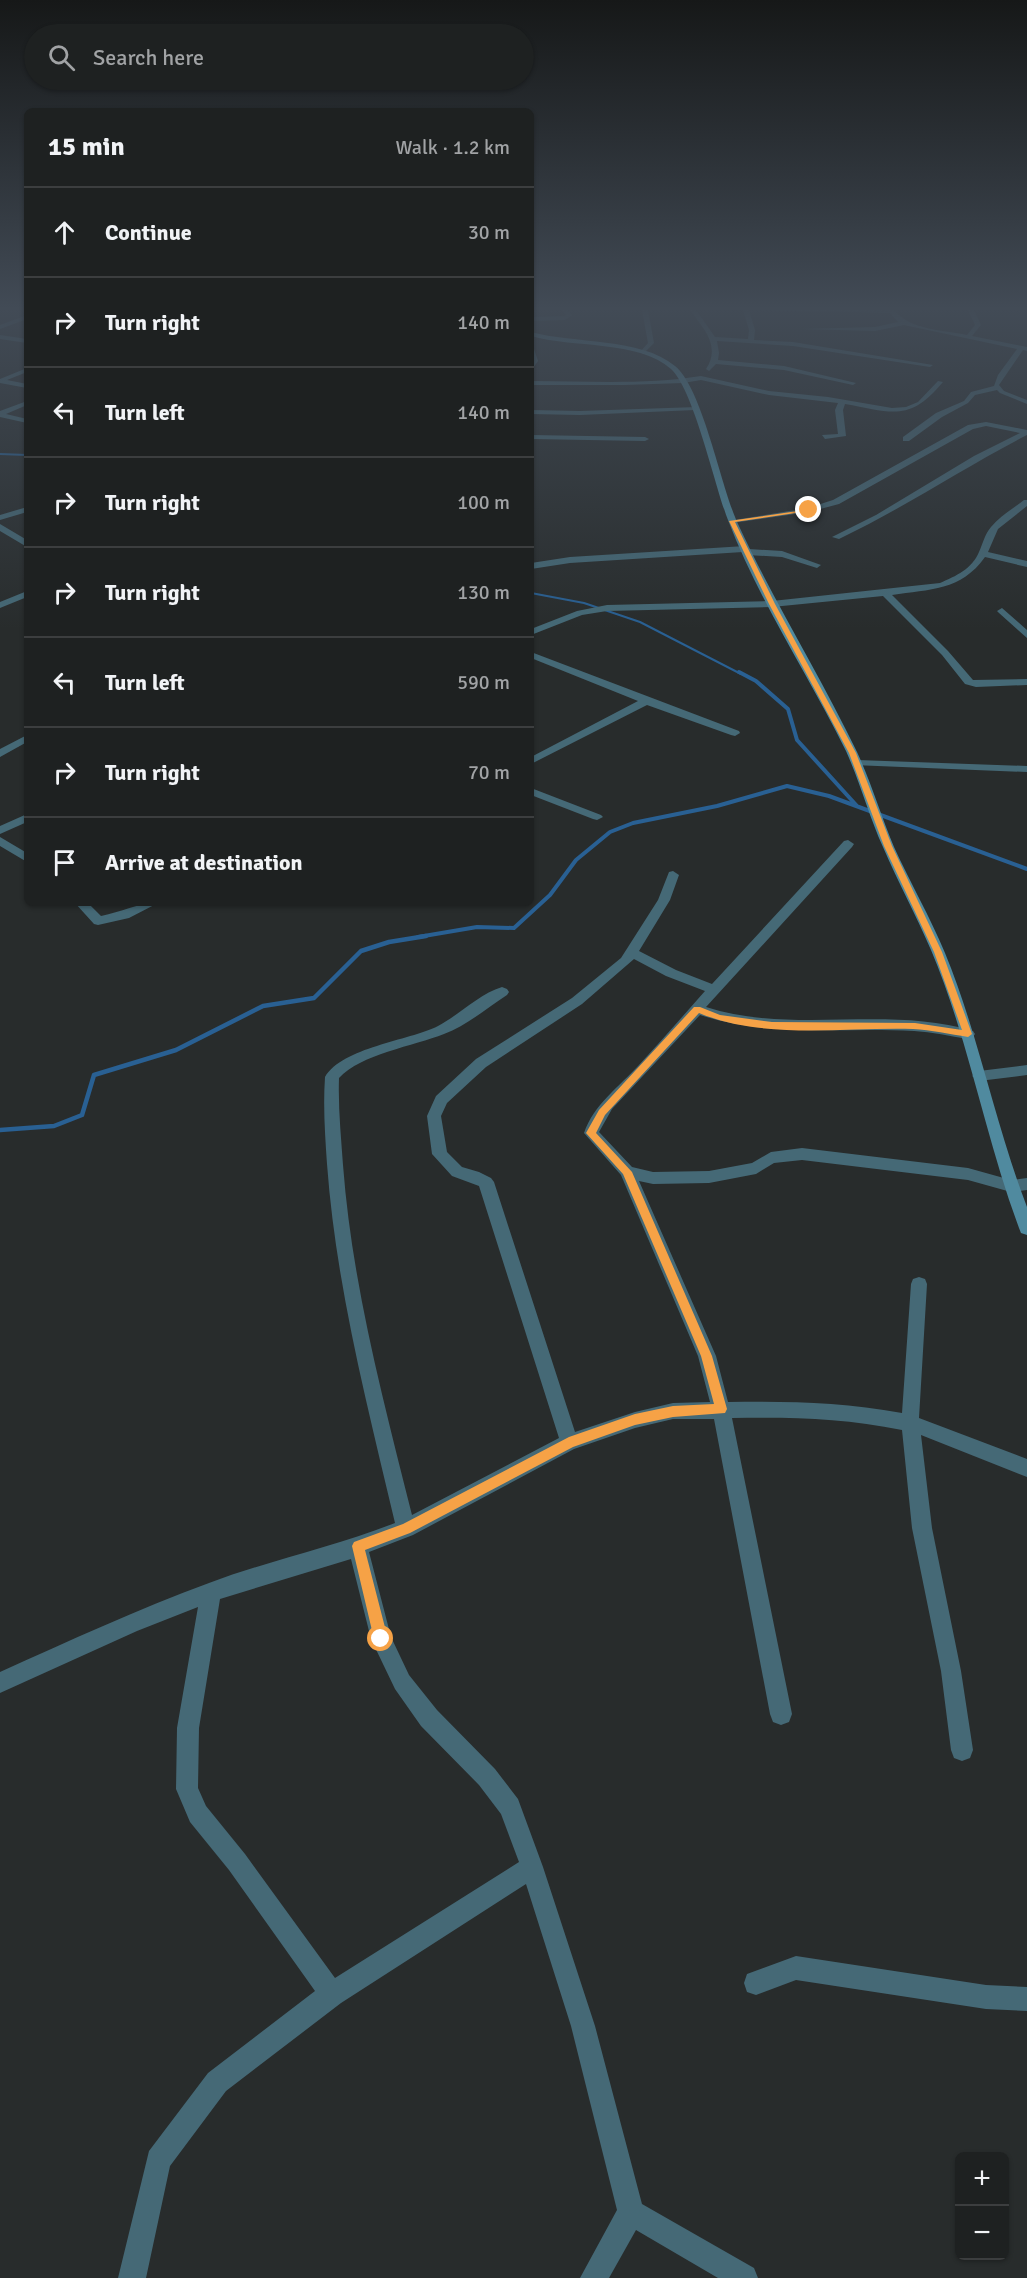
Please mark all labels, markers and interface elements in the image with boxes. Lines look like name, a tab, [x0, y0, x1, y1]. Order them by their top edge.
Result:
search box	[24, 24, 534, 90]
icon: search	[45, 41, 78, 74]
text: Search here	[93, 44, 204, 71]
text: 15 min	[48, 131, 125, 163]
text: Walk · 1.2 km	[396, 135, 510, 160]
icon: ahead	[48, 216, 81, 249]
text: Continue	[105, 219, 192, 246]
text: 30 m	[468, 220, 510, 245]
icon: right	[48, 306, 81, 339]
text: Turn right	[105, 309, 200, 336]
text: 140 m	[457, 310, 510, 335]
icon: left	[48, 396, 81, 429]
text: Turn left	[105, 399, 185, 426]
text: 140 m	[457, 400, 510, 425]
icon: right	[48, 486, 81, 519]
text: Turn right	[105, 489, 200, 516]
text: 100 m	[457, 490, 510, 515]
route end	[795, 496, 821, 522]
icon: right	[48, 576, 81, 609]
text: Turn right	[105, 579, 200, 606]
text: 130 m	[457, 580, 510, 605]
icon: left	[48, 666, 81, 699]
text: Turn left	[105, 669, 185, 696]
text: 590 m	[457, 670, 510, 695]
icon: right	[48, 756, 81, 789]
text: Turn right	[105, 759, 200, 786]
text: 70 m	[468, 760, 510, 785]
icon: arrive	[48, 846, 81, 879]
text: Arrive at destination	[105, 849, 302, 876]
route start	[367, 1625, 393, 1651]
map controls	[955, 2152, 1009, 2260]
button: +	[955, 2152, 1009, 2206]
button: −	[955, 2206, 1009, 2260]

